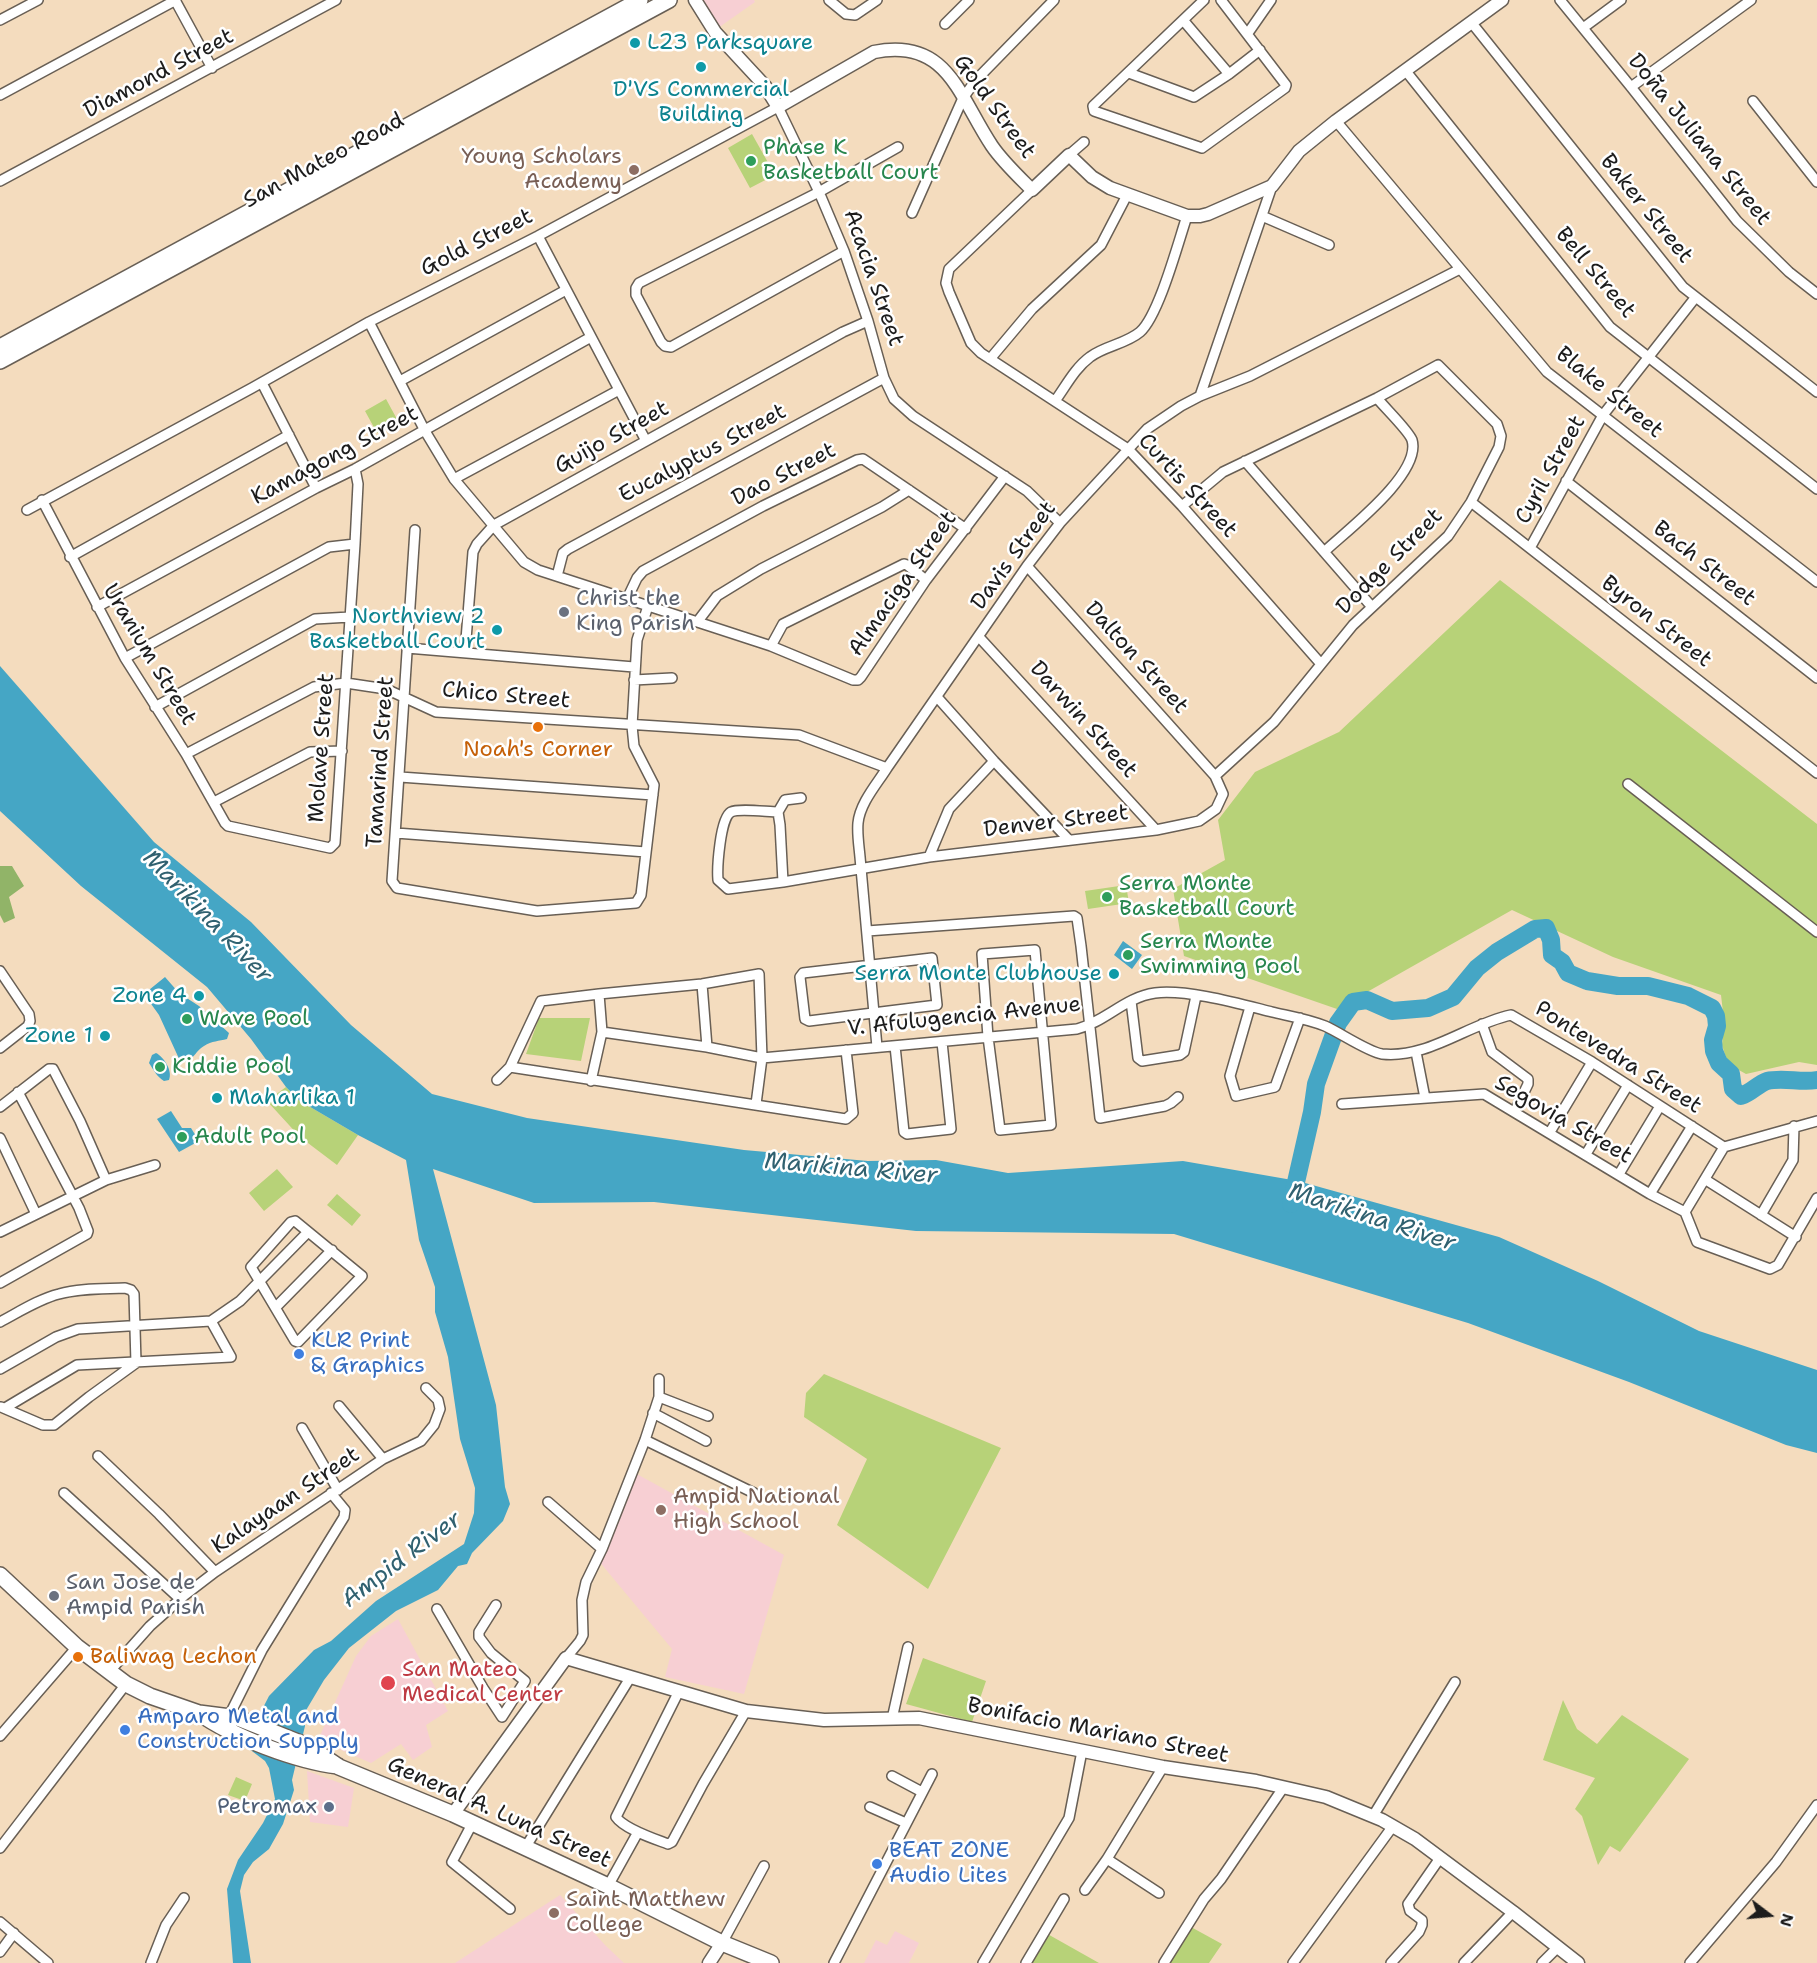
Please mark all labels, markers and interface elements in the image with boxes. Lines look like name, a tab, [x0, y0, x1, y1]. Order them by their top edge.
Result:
street label: Diamond Street	[80, 23, 238, 125]
place label: L23 Parksquare	[647, 30, 813, 56]
marker: L23 Parksquare	[628, 36, 642, 50]
street label: Doña Juliana Street	[1622, 49, 1776, 231]
street label: Gold Street	[947, 50, 1041, 164]
marker: D'VS Commercial Building	[694, 60, 708, 74]
place label: D'VS Commercial Building	[613, 77, 789, 128]
street label: San Mateo Road	[239, 107, 409, 215]
place label: Phase K Basketball Court	[763, 135, 939, 186]
place label: Young Scholars Academy	[461, 144, 622, 196]
street label: Baker Street	[1594, 149, 1698, 269]
marker: Phase K Basketball Court	[744, 154, 758, 168]
marker: Young Scholars Academy	[627, 163, 641, 177]
street label: Gold Street	[417, 203, 537, 283]
street label: Acacia Street	[837, 206, 909, 350]
street label: Bell Street	[1549, 222, 1641, 324]
street label: Blake Street	[1550, 342, 1668, 444]
street label: Guijo Street	[550, 396, 674, 480]
street label: Eucalyptus Street	[615, 399, 791, 509]
street label: Kamagong Street	[247, 401, 423, 511]
street label: Cyril Street	[1510, 411, 1592, 529]
street label: Curtis Street	[1132, 428, 1242, 544]
street label: Dao Street	[728, 438, 840, 512]
street label: Davis Street	[966, 497, 1062, 615]
street label: Dodge Street	[1331, 503, 1449, 621]
street label: Almaciga Street	[843, 507, 963, 661]
street label: Bach Street	[1647, 516, 1761, 612]
street label: Byron Street	[1595, 571, 1717, 673]
street label: Uranium Street	[96, 580, 202, 730]
place label: Christ the King Parish	[576, 586, 695, 638]
street label: Dalton Street	[1079, 596, 1193, 720]
place label: Northview 2 Basketball Court	[309, 604, 485, 656]
marker: Christ the King Parish	[557, 605, 571, 619]
marker: Northview 2 Basketball Court	[490, 623, 504, 637]
street label: Darwin Street	[1024, 656, 1142, 784]
street label: Molave Street	[304, 672, 340, 824]
street label: Tamarind Street	[362, 675, 400, 849]
street label: Chico Street	[441, 677, 571, 715]
marker: Noah's Corner	[531, 720, 545, 734]
place label: Noah's Corner	[463, 737, 613, 763]
street label: Denver Street	[982, 800, 1130, 844]
water label: Marikina River	[136, 844, 278, 990]
place label: Serra Monte Basketball Court	[1119, 871, 1295, 922]
marker: Serra Monte Basketball Court	[1100, 890, 1114, 904]
place label: Serra Monte Swimming Pool	[1140, 929, 1299, 980]
marker: Serra Monte Swimming Pool	[1121, 948, 1135, 962]
place label: Serra Monte Clubhouse	[855, 961, 1102, 987]
marker: Serra Monte Clubhouse	[1107, 967, 1121, 981]
place label: Zone 4	[112, 983, 187, 1009]
marker: Zone 4	[192, 989, 206, 1003]
street label: V. Afulugencia Avenue	[846, 992, 1082, 1042]
street label: Pontevedra Street	[1530, 996, 1706, 1120]
place label: Wave Pool	[199, 1006, 309, 1032]
marker: Wave Pool	[180, 1012, 194, 1026]
place label: Zone 1	[25, 1023, 93, 1049]
marker: Zone 1	[98, 1029, 112, 1043]
place label: Kiddie Pool	[172, 1054, 291, 1080]
marker: Kiddie Pool	[153, 1060, 167, 1074]
street label: Segovia Street	[1490, 1070, 1636, 1170]
place label: Maharlika 1	[229, 1085, 355, 1111]
marker: Maharlika 1	[210, 1091, 224, 1105]
place label: Adult Pool	[194, 1124, 305, 1150]
marker: Adult Pool	[175, 1130, 189, 1144]
water label: Marikina River	[763, 1147, 939, 1191]
water label: Marikina River	[1285, 1177, 1459, 1259]
place label: KLR Print & Graphics	[311, 1328, 425, 1380]
marker: KLR Print & Graphics	[292, 1347, 306, 1361]
street label: Kalayaan Street	[207, 1442, 365, 1560]
place label: Ampid National High School	[673, 1484, 839, 1536]
marker: Ampid National High School	[654, 1503, 668, 1517]
water label: Ampid River	[336, 1506, 468, 1614]
place label: San Jose de Ampid Parish	[66, 1570, 205, 1622]
marker: San Jose de Ampid Parish	[47, 1589, 61, 1603]
place label: Baliwag Lechon	[90, 1644, 257, 1670]
marker: Baliwag Lechon	[71, 1650, 85, 1664]
place label: San Mateo Medical Center	[402, 1657, 563, 1708]
marker: San Mateo Medical Center	[379, 1674, 397, 1692]
street label: Bonifacio Mariano Street	[965, 1693, 1231, 1769]
place label: Amparo Metal and Construction Suppply	[137, 1704, 359, 1756]
marker: Amparo Metal and Construction Suppply	[118, 1723, 132, 1737]
street label: General A. Luna Street	[383, 1752, 615, 1874]
place label: Petromax	[217, 1794, 317, 1820]
marker: Petromax	[322, 1800, 336, 1814]
place label: BEAT ZONE Audio Lites	[889, 1838, 1009, 1890]
marker: BEAT ZONE Audio Lites	[870, 1857, 884, 1871]
north arrow	[1739, 1885, 1799, 1945]
place label: Saint Matthew College	[566, 1887, 725, 1939]
marker: Saint Matthew College	[547, 1906, 561, 1920]
text: N	[1775, 1911, 1799, 1929]

